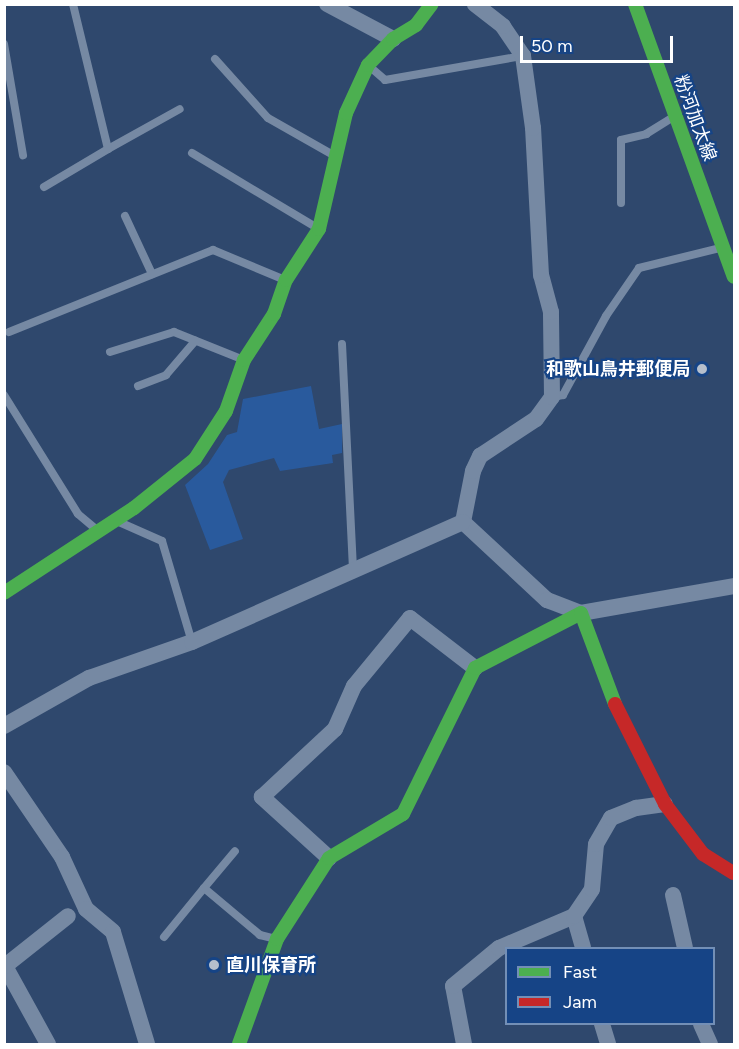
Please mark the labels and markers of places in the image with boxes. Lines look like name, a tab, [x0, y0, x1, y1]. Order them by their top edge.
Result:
place label: 和歌山鳥井郵便局	[546, 358, 690, 380]
marker: 和歌山鳥井郵便局	[695, 362, 709, 376]
place label: 直川保育所	[226, 954, 316, 976]
marker: 直川保育所	[207, 958, 221, 972]

